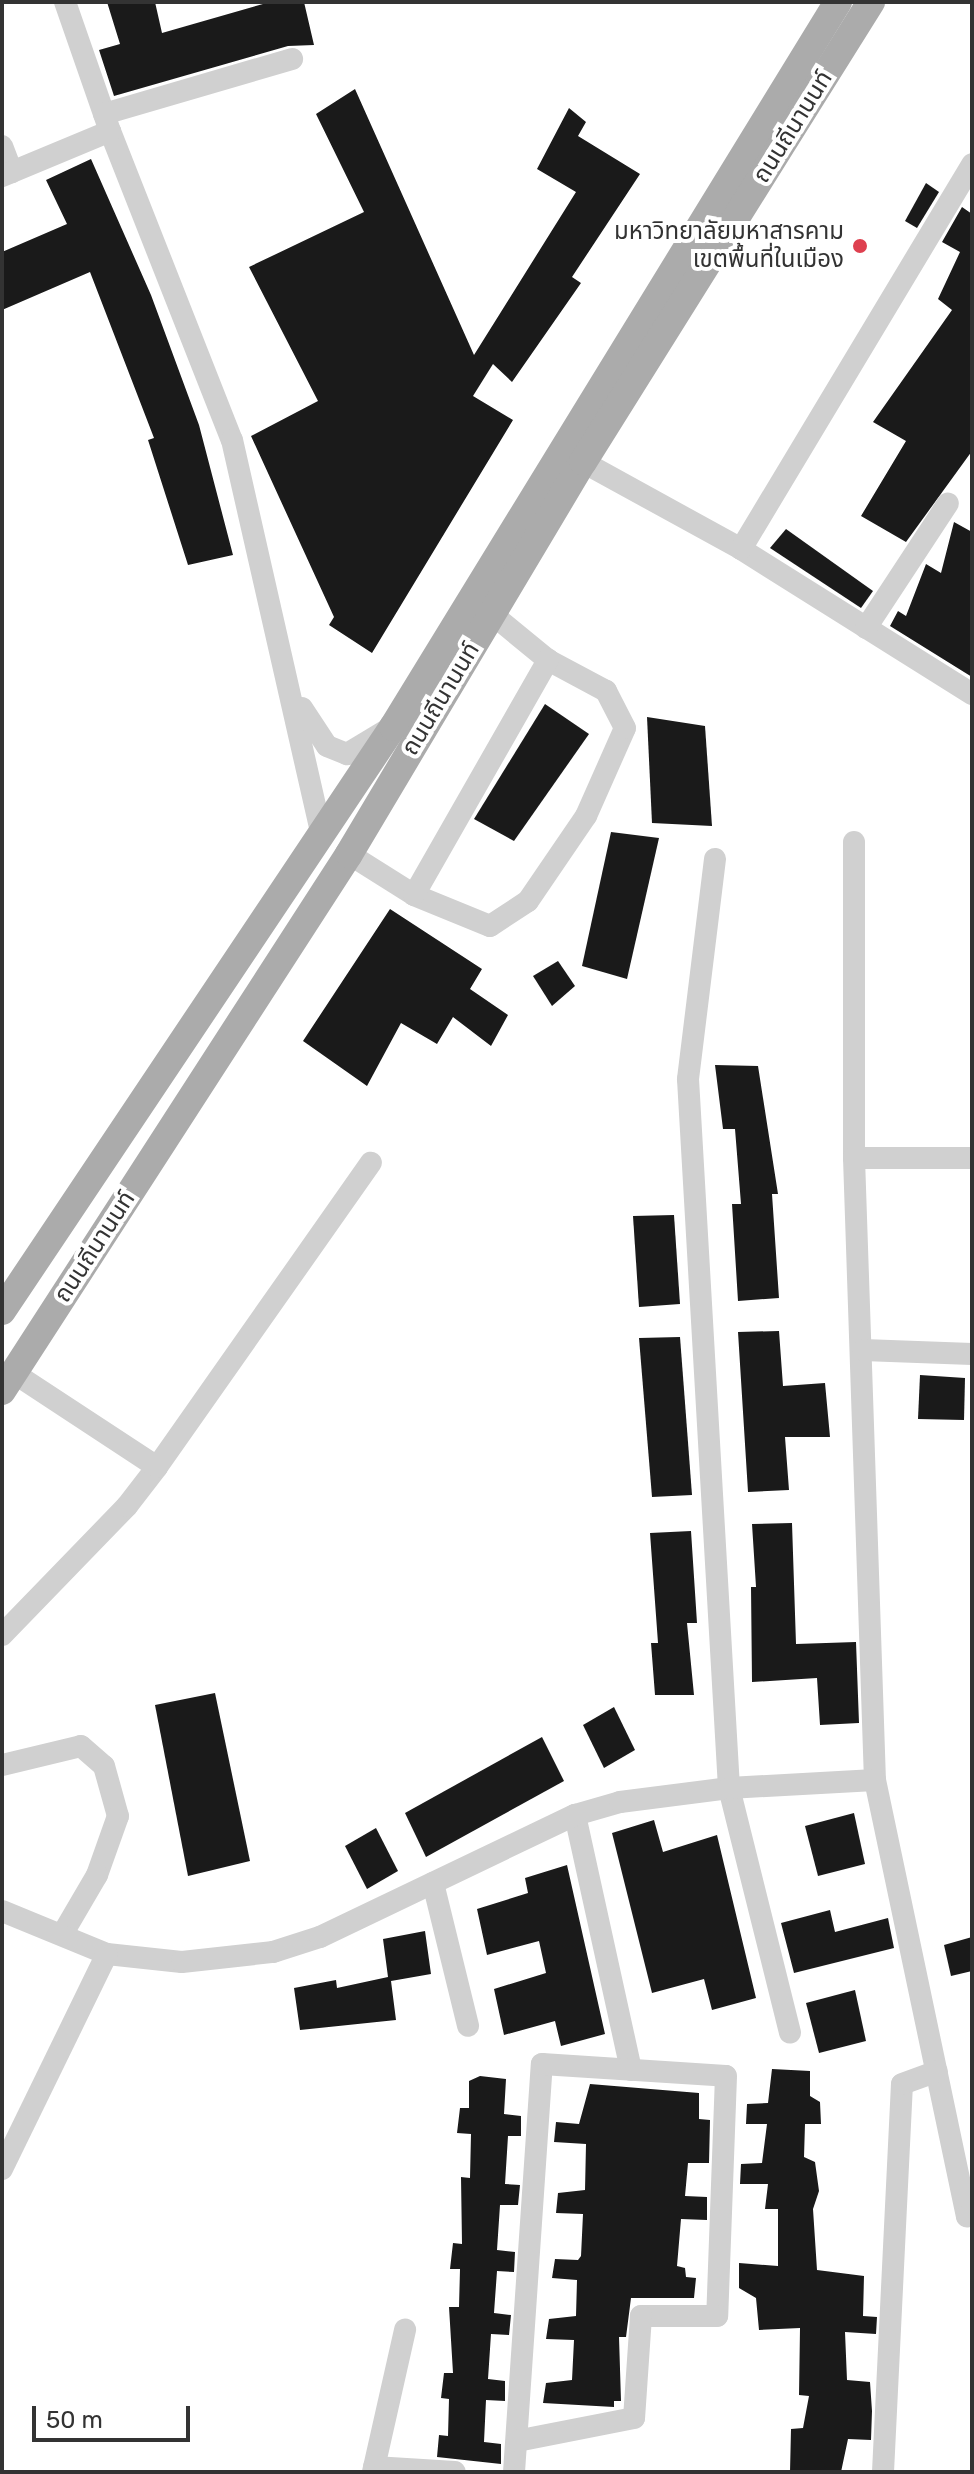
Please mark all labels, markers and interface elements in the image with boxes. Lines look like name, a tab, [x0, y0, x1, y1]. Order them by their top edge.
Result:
street label: ถนนถีนานนท์	[747, 66, 839, 188]
place label: มหาวิทยาลัยมหาสารคาม เขตพื้นที่ในเมือง	[614, 218, 844, 274]
marker: มหาวิทยาลัยมหาสารคาม เขตพื้นที่ในเมือง	[851, 237, 869, 255]
street label: ถนนถีนานนท์	[396, 637, 486, 761]
street label: ถนนถีนานนท์	[48, 1186, 142, 1308]
scale bar	[36, 2390, 194, 2440]
text: 50 m	[46, 2406, 103, 2434]

